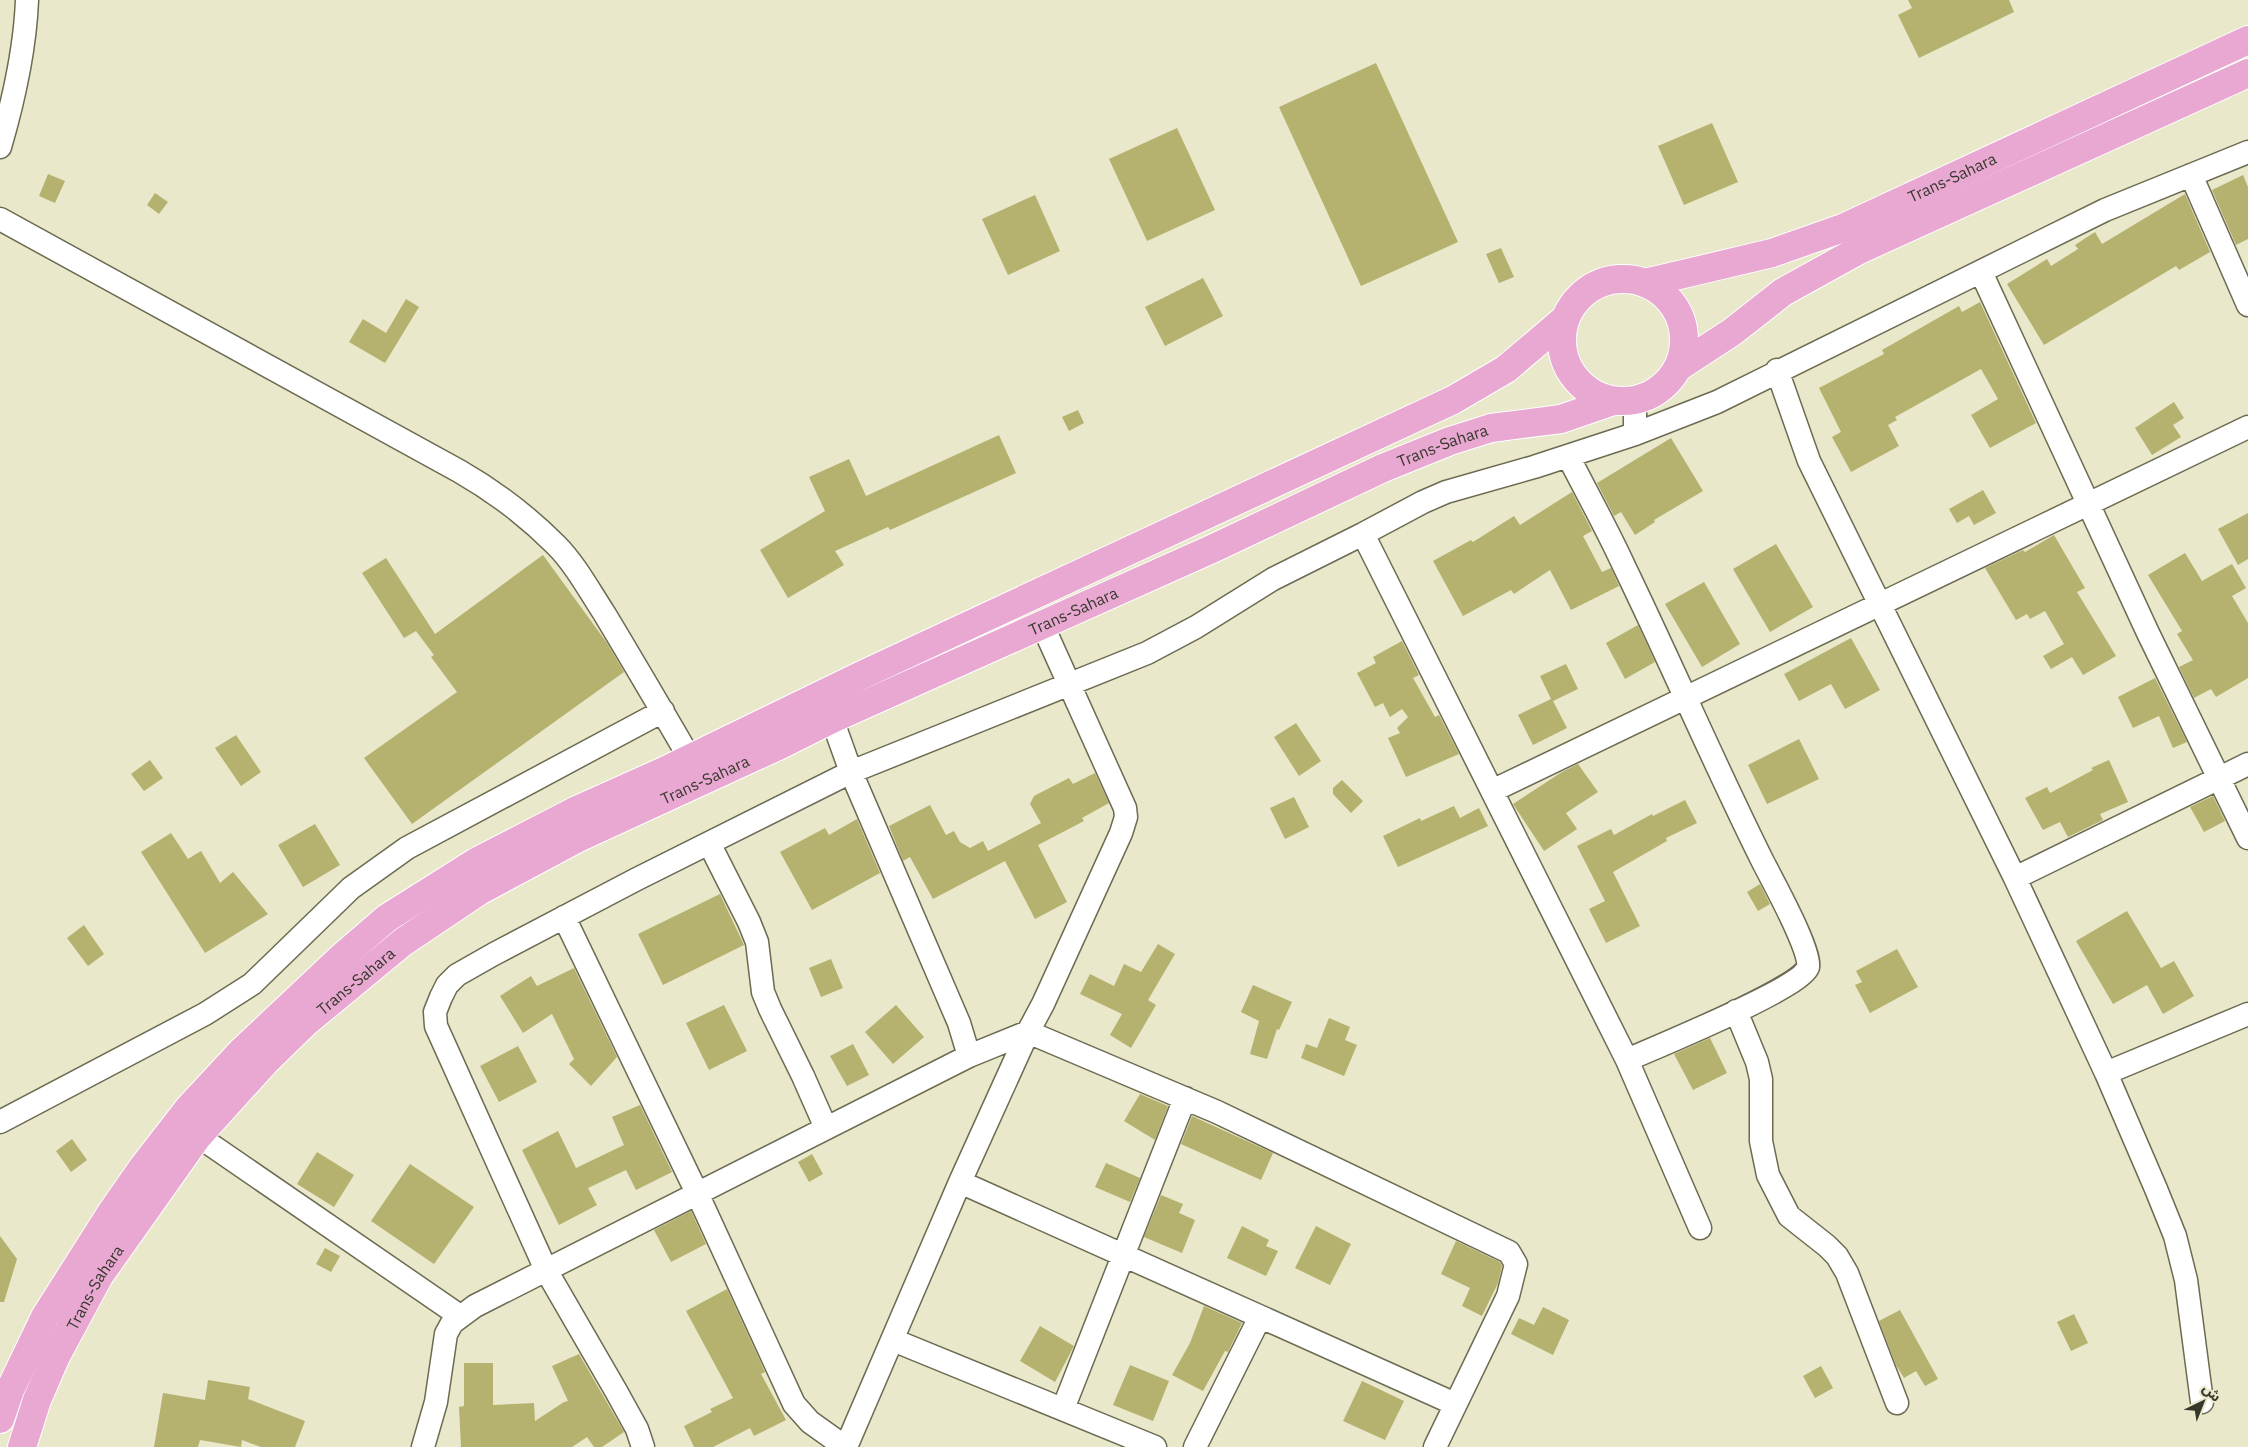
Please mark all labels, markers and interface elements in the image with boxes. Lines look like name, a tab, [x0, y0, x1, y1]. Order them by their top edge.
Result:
street label: Trans-Sahara	[1905, 148, 2000, 207]
street label: Trans-Sahara	[1394, 419, 1491, 471]
street label: Trans-Sahara	[1026, 582, 1121, 640]
street label: Trans-Sahara	[657, 750, 753, 809]
street label: Trans-Sahara	[313, 943, 399, 1019]
street label: Trans-Sahara	[62, 1241, 128, 1333]
north arrow	[2178, 1377, 2228, 1427]
text: ش	[2199, 1379, 2225, 1406]

